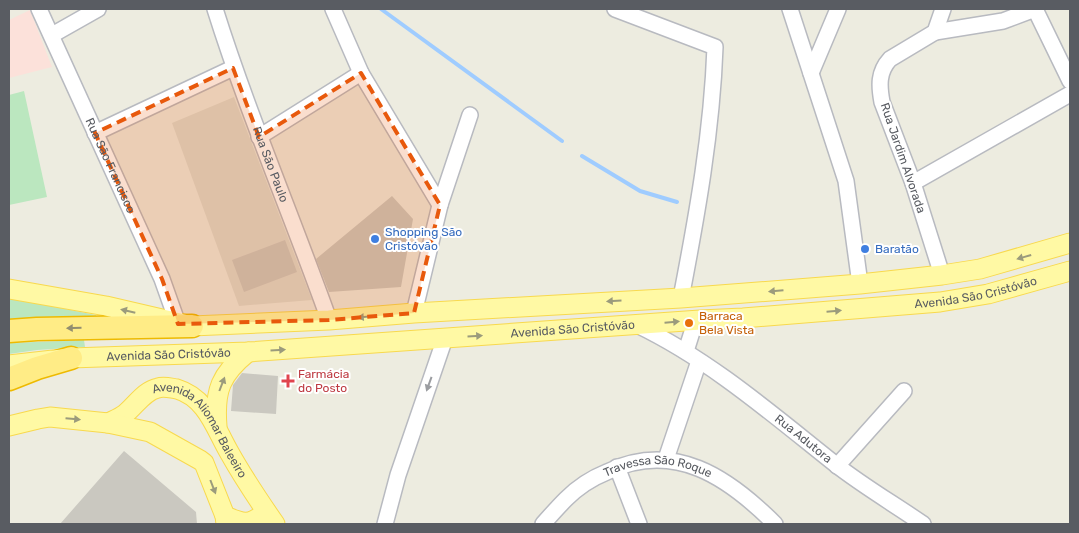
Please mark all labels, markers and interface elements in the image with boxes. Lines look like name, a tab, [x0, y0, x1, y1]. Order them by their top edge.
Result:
street label: Rua Jardim Alvorada	[878, 101, 928, 215]
street label: Rua São Francisco	[83, 116, 138, 215]
street label: Rua São Paulo	[250, 125, 291, 204]
place label: Shopping São Cristóvão	[385, 225, 462, 253]
marker: Shopping São Cristóvão	[369, 233, 381, 245]
place label: Baratão	[875, 242, 919, 256]
marker: Baratão	[859, 243, 871, 255]
one-way arrow	[1016, 253, 1031, 261]
street label: Avenida São Cristóvão	[914, 274, 1038, 311]
one-way arrow	[768, 287, 784, 295]
one-way arrow	[606, 298, 622, 306]
one-way arrow	[120, 307, 136, 315]
one-way arrow	[827, 307, 843, 315]
place label: Barraca Bela Vista	[699, 309, 754, 337]
one-way arrow	[357, 313, 373, 321]
marker: Barraca Bela Vista	[683, 317, 695, 329]
street label: Avenida São Cristóvão	[510, 318, 635, 340]
one-way arrow	[665, 318, 681, 326]
one-way arrow	[65, 324, 81, 332]
one-way arrow	[468, 332, 484, 340]
one-way arrow	[271, 345, 287, 353]
street label: Avenida São Cristóvão	[106, 346, 231, 364]
place label: Farmácia do Posto	[298, 367, 349, 395]
marker: Farmácia do Posto	[282, 375, 294, 387]
one-way arrow	[218, 377, 226, 391]
one-way arrow	[425, 377, 433, 392]
street label: Avenida Aliomar Baleeiro	[150, 380, 250, 481]
street label: Rua Adutora	[772, 412, 835, 466]
one-way arrow	[65, 415, 81, 423]
street label: Travessa São Roque	[601, 453, 715, 481]
one-way arrow	[210, 480, 218, 494]

